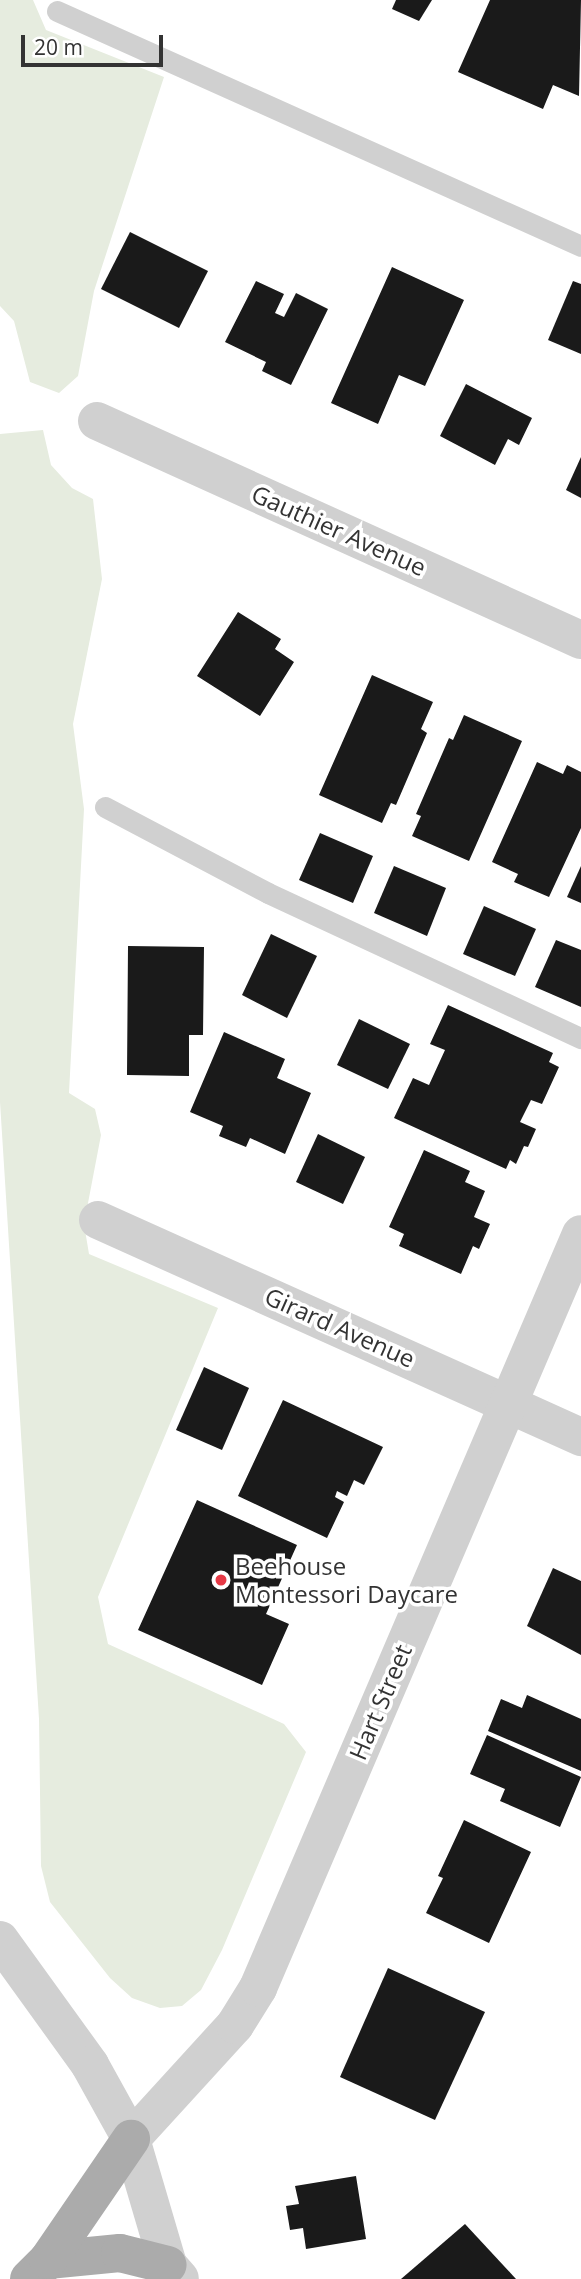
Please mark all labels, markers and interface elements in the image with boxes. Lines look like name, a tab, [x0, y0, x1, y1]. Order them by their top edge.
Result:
scale bar	[24, 21, 166, 65]
text: 20 m	[34, 33, 83, 61]
street label: Gauthier Avenue	[247, 479, 431, 581]
street label: Girard Avenue	[261, 1281, 419, 1373]
place label: Beehouse Montessori Daycare	[235, 1552, 458, 1608]
marker: Beehouse Montessori Daycare	[213, 1572, 229, 1588]
street label: Hart Street	[343, 1640, 417, 1764]

